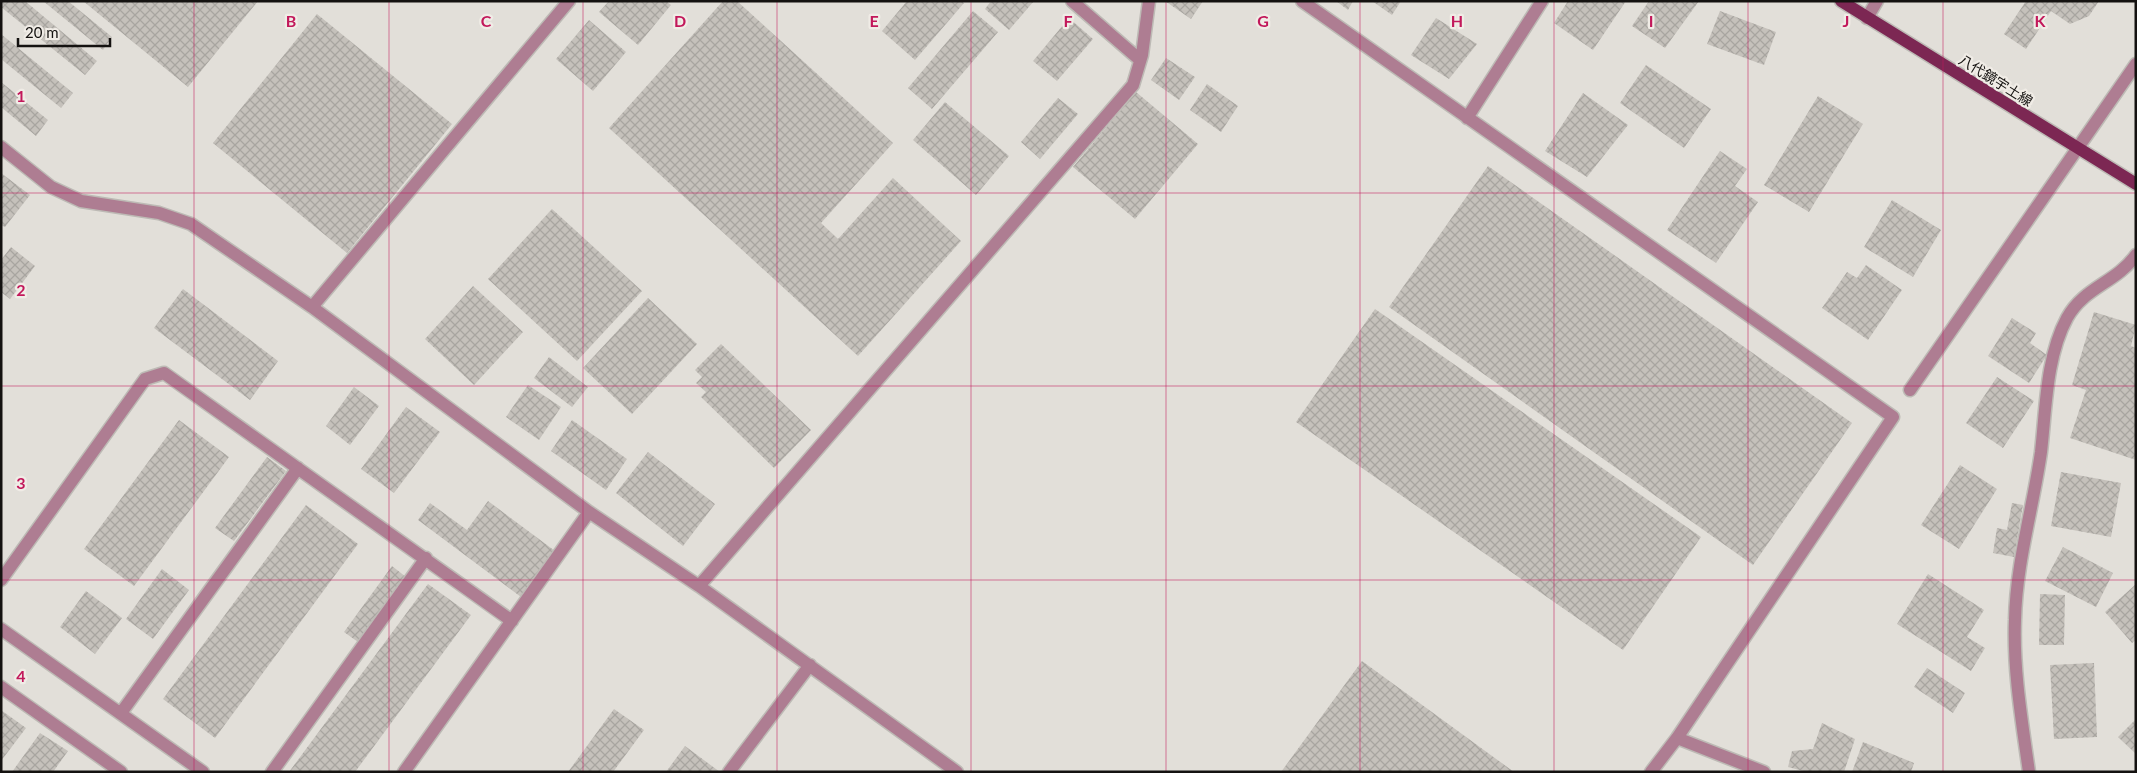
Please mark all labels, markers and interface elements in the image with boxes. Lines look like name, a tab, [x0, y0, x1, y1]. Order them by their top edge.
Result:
text: B	[286, 11, 296, 30]
text: C	[481, 11, 492, 30]
text: D	[674, 11, 686, 30]
text: E	[869, 11, 879, 30]
text: F	[1063, 11, 1073, 30]
text: G	[1257, 11, 1269, 30]
text: H	[1451, 11, 1463, 30]
text: I	[1649, 11, 1653, 30]
text: J	[1843, 11, 1849, 30]
text: K	[2035, 11, 2047, 30]
scale bar	[18, 15, 110, 47]
text: 20 m	[25, 23, 59, 41]
street label: 八代鏡宇土線	[1956, 51, 2036, 109]
text: 1	[16, 86, 26, 105]
text: 2	[16, 280, 26, 299]
text: 3	[16, 473, 26, 492]
text: 4	[16, 666, 26, 685]

